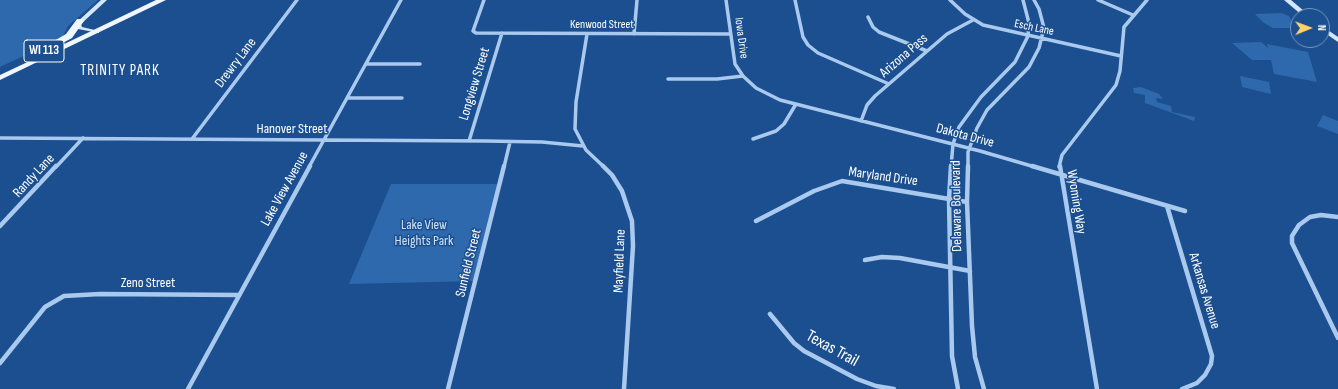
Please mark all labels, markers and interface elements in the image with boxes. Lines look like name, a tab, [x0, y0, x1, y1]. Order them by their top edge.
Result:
north arrow	[1290, 8, 1330, 48]
street label: Iowa Drive	[731, 16, 751, 60]
street label: Esch Lane	[1013, 17, 1055, 39]
street label: Kenwood Street	[570, 18, 634, 32]
text: N	[1315, 25, 1328, 31]
street label: Arizona Pass	[877, 31, 931, 81]
street label: Drewry Lane	[212, 35, 260, 91]
road number: WI 113	[24, 40, 64, 62]
street label: Longview Street	[456, 45, 494, 123]
district label: TRINITY PARK	[80, 62, 160, 80]
street label: Dakota Drive	[934, 120, 996, 152]
street label: Hanover Street	[257, 121, 327, 137]
street label: Lake View Avenue	[258, 149, 312, 229]
street label: Randy Lane	[10, 151, 58, 201]
street label: Delaware Boulevard	[948, 160, 966, 252]
street label: Maryland Drive	[847, 164, 919, 190]
street label: Wyoming Way	[1063, 169, 1089, 235]
park label: Lake View Heights Park	[395, 217, 453, 250]
street label: Sunfield Street	[452, 227, 486, 299]
street label: Mayfield Lane	[610, 229, 630, 293]
street label: Arkansas Avenue	[1184, 251, 1224, 331]
street label: Zeno Street	[121, 275, 175, 291]
street label: Texas Trail	[802, 326, 862, 372]

